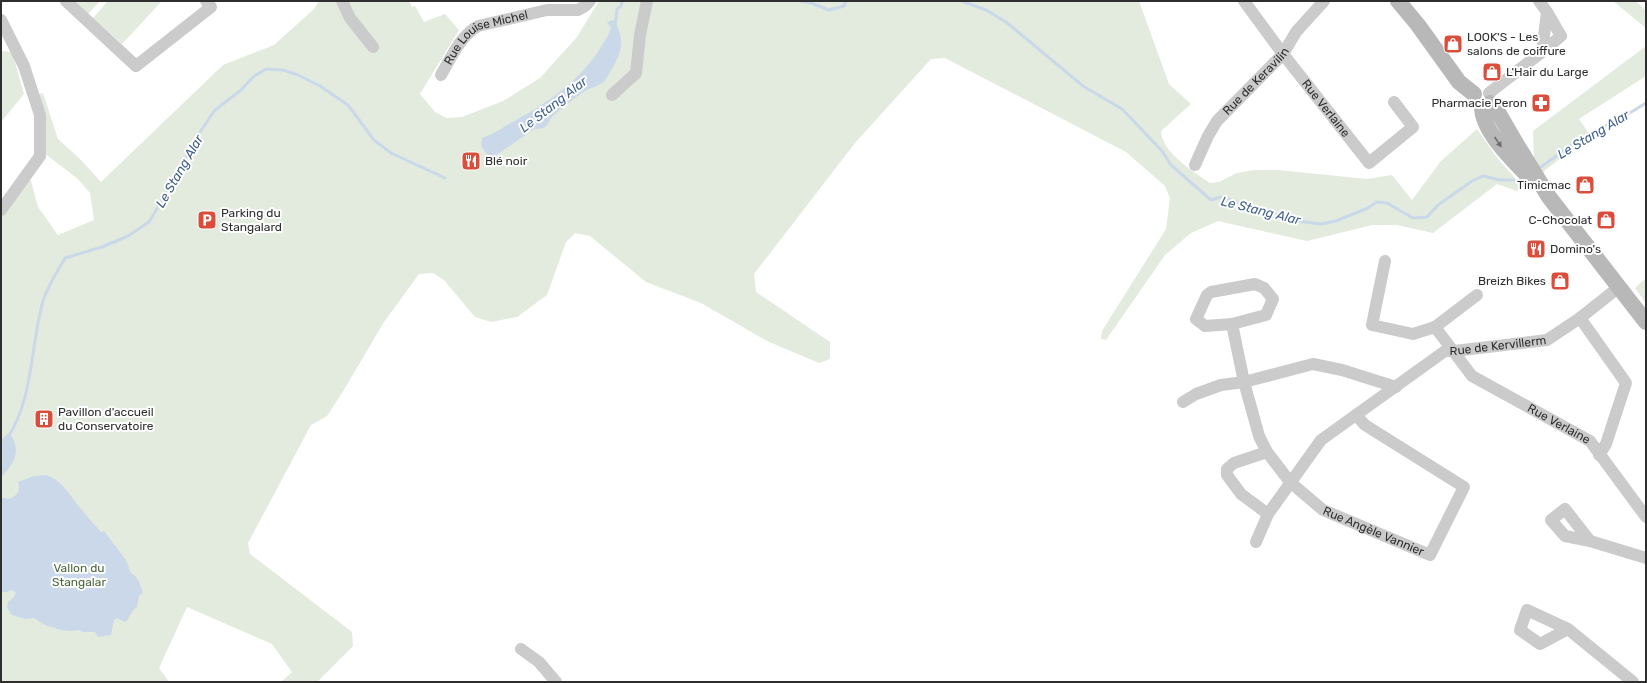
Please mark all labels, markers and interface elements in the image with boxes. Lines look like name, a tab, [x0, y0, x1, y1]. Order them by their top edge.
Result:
street label: Rue Louise Michel	[441, 8, 529, 67]
place label: LOOK'S - Les salons de coiffure	[1467, 30, 1566, 58]
shop icon: LOOK'S - Les salons de coiffure	[1442, 33, 1464, 55]
street label: Rue de Keravilin	[1220, 45, 1292, 118]
shop icon: L'Hair du Large	[1481, 61, 1503, 83]
place label: L'Hair du Large	[1506, 65, 1589, 79]
water label: Le Stang Alar	[517, 73, 591, 136]
street label: Rue Verlaine	[1299, 77, 1353, 140]
pharmacy icon: Pharmacie Peron	[1530, 92, 1552, 114]
place label: Pharmacie Peron	[1431, 96, 1527, 110]
water label: Le Stang Alar	[1555, 107, 1633, 163]
water label: Le Stang Alar	[153, 131, 208, 211]
one-way arrow	[1494, 137, 1502, 147]
restaurant icon: Blé noir	[460, 150, 482, 172]
place label: Blé noir	[485, 154, 528, 168]
shop icon: Timicmac	[1574, 174, 1596, 196]
place label: Timicmac	[1517, 178, 1571, 192]
water label: Le Stang Alar	[1219, 193, 1303, 229]
place label: Parking du Stangalard	[221, 206, 282, 234]
parking icon: Parking du Stangalard	[196, 209, 218, 231]
shop icon: C-Chocolat	[1595, 209, 1617, 231]
place label: C-Chocolat	[1528, 213, 1592, 227]
restaurant icon: Domino's	[1525, 238, 1547, 260]
place label: Domino's	[1550, 242, 1601, 256]
shop icon: Breizh Bikes	[1549, 270, 1571, 292]
place label: Breizh Bikes	[1478, 274, 1546, 288]
street label: Rue de Kervillerm	[1450, 333, 1547, 358]
street label: Rue Verlaine	[1525, 401, 1593, 447]
place label: Pavillon d'accueil du Conservatoire	[58, 405, 154, 433]
building icon: Pavillon d'accueil du Conservatoire	[33, 408, 55, 430]
street label: Rue Angèle Vannier	[1321, 504, 1427, 559]
park label: Vallon du Stangalar	[52, 561, 106, 589]

